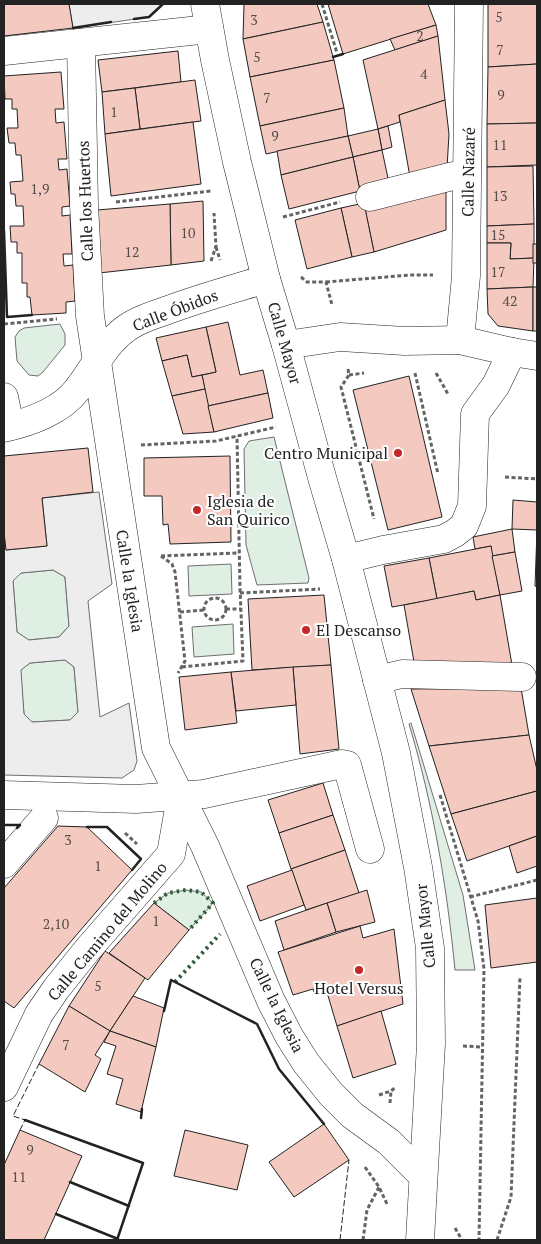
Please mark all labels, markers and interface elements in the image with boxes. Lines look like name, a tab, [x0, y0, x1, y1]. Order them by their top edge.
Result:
house number: 5	[495, 7, 503, 26]
house number: 3	[250, 10, 258, 29]
house number: 2	[416, 26, 424, 45]
house number: 7	[496, 40, 504, 59]
house number: 5	[253, 47, 261, 66]
house number: 4	[420, 64, 428, 83]
house number: 9	[497, 85, 505, 104]
house number: 7	[263, 88, 271, 107]
house number: 1	[110, 102, 118, 121]
house number: 9	[271, 126, 279, 145]
street label: Calle Nazaré	[456, 127, 480, 217]
house number: 11	[493, 135, 507, 154]
street label: Calle los Huertos	[72, 140, 98, 262]
house number: 1,9	[31, 179, 49, 198]
house number: 13	[493, 186, 507, 205]
house number: 10	[181, 223, 195, 242]
house number: 15	[491, 225, 505, 244]
house number: 12	[125, 242, 139, 261]
house number: 17	[491, 262, 505, 281]
street label: Calle Óbidos	[129, 284, 221, 336]
house number: 42	[503, 291, 517, 310]
street label: Calle Mayor	[263, 299, 307, 388]
place label: Centro Municipal	[264, 442, 388, 464]
marker: Centro Municipal	[392, 447, 404, 459]
place label: Iglesia de San Quirico	[207, 490, 290, 530]
marker: Iglesia de San Quirico	[191, 504, 203, 516]
street label: Calle la Iglesia	[111, 528, 149, 634]
place label: El Descanso	[316, 619, 401, 641]
marker: El Descanso	[300, 624, 312, 636]
house number: 3	[64, 830, 72, 849]
house number: 1	[94, 856, 102, 875]
street label: Calle Camino del Molino	[42, 857, 172, 1005]
street label: Calle Mayor	[410, 882, 440, 969]
house number: 1	[152, 911, 160, 930]
house number: 2,10	[43, 914, 69, 933]
street label: Calle la Iglesia	[244, 954, 310, 1056]
marker: Hotel Versus	[353, 964, 365, 976]
house number: 5	[94, 976, 102, 995]
place label: Hotel Versus	[314, 977, 404, 999]
house number: 7	[62, 1035, 70, 1054]
house number: 9	[26, 1140, 34, 1159]
house number: 11	[12, 1167, 26, 1186]

